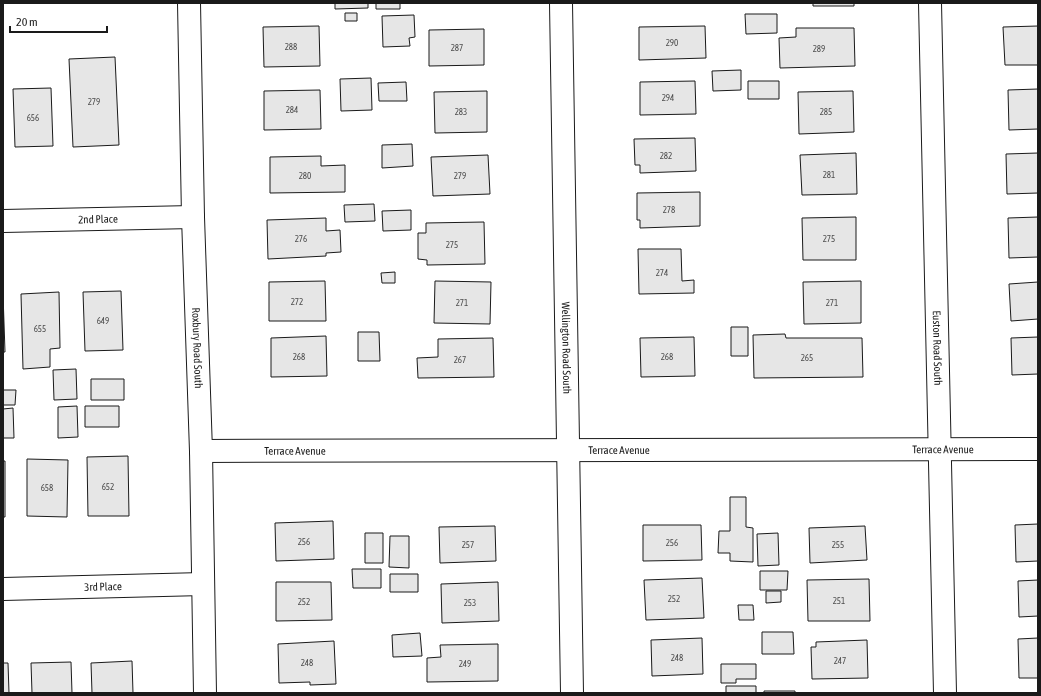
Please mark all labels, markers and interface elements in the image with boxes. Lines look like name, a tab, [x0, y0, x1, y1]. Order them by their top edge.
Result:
scale bar	[10, 8, 107, 34]
text: 20 m	[16, 15, 38, 29]
house number: 290	[666, 38, 678, 48]
house number: 288	[285, 42, 297, 52]
house number: 287	[451, 43, 463, 53]
house number: 289	[813, 44, 825, 54]
house number: 294	[662, 93, 674, 103]
house number: 279	[88, 97, 100, 107]
house number: 284	[286, 105, 298, 115]
house number: 283	[455, 107, 467, 117]
house number: 285	[820, 107, 832, 117]
house number: 656	[27, 113, 39, 123]
house number: 282	[660, 151, 672, 161]
house number: 281	[823, 170, 835, 180]
house number: 280	[299, 171, 311, 181]
house number: 279	[454, 171, 466, 181]
house number: 278	[663, 205, 675, 215]
street label: 2nd Place	[78, 213, 118, 225]
house number: 276	[295, 234, 307, 244]
house number: 275	[823, 234, 835, 244]
house number: 275	[446, 240, 458, 250]
house number: 274	[656, 268, 668, 278]
house number: 272	[291, 297, 303, 307]
house number: 271	[456, 298, 468, 308]
house number: 271	[826, 298, 838, 308]
street label: Wellington Road South	[560, 302, 573, 394]
street label: Roxbury Road South	[190, 307, 205, 389]
street label: Euston Road South	[931, 310, 944, 386]
house number: 649	[97, 316, 109, 326]
house number: 655	[34, 324, 46, 334]
house number: 268	[293, 352, 305, 362]
house number: 268	[661, 352, 673, 362]
house number: 265	[801, 353, 813, 363]
house number: 267	[454, 355, 466, 365]
street label: Terrace Avenue	[912, 443, 974, 455]
street label: Terrace Avenue	[588, 444, 650, 456]
street label: Terrace Avenue	[264, 445, 326, 457]
house number: 652	[102, 482, 114, 492]
house number: 658	[41, 483, 53, 493]
house number: 256	[298, 537, 310, 547]
house number: 256	[666, 538, 678, 548]
house number: 257	[462, 540, 474, 550]
house number: 255	[832, 540, 844, 550]
street label: 3rd Place	[84, 580, 122, 593]
house number: 252	[668, 594, 680, 604]
house number: 251	[833, 596, 845, 606]
house number: 252	[298, 597, 310, 607]
house number: 253	[464, 598, 476, 608]
house number: 248	[671, 653, 683, 663]
house number: 247	[834, 656, 846, 666]
house number: 248	[301, 658, 313, 668]
house number: 249	[459, 659, 471, 669]

